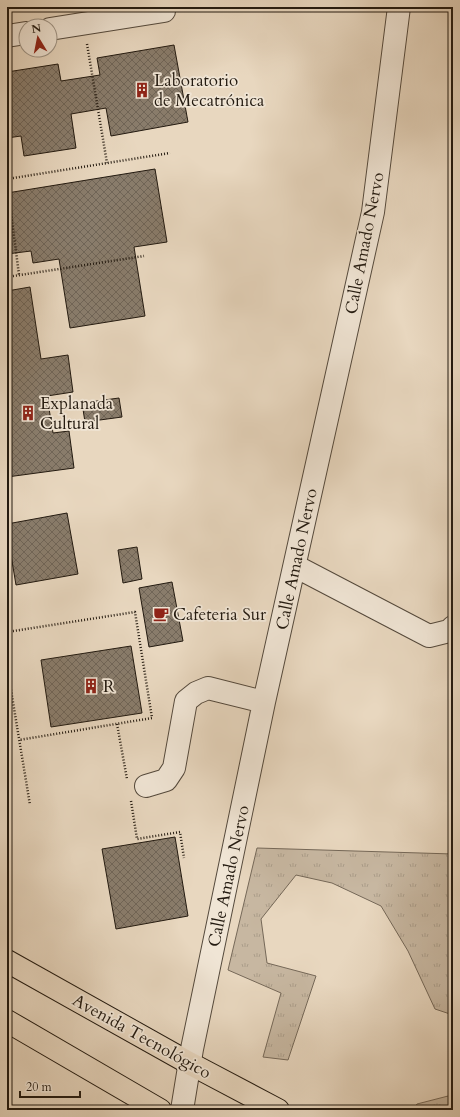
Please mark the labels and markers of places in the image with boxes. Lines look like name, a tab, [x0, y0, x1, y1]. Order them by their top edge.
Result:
place label: Laboratorio de Mecatrónica	[154, 69, 265, 112]
building icon: Laboratorio de Mecatrónica	[133, 81, 151, 99]
place label: Explanada Cultural	[40, 392, 114, 435]
building icon: Explanada Cultural	[19, 404, 37, 422]
place label: Cafeteria Sur	[173, 603, 267, 626]
cafe icon: Cafeteria Sur	[152, 605, 170, 623]
place label: R	[103, 675, 115, 698]
building icon: R	[82, 677, 100, 695]

